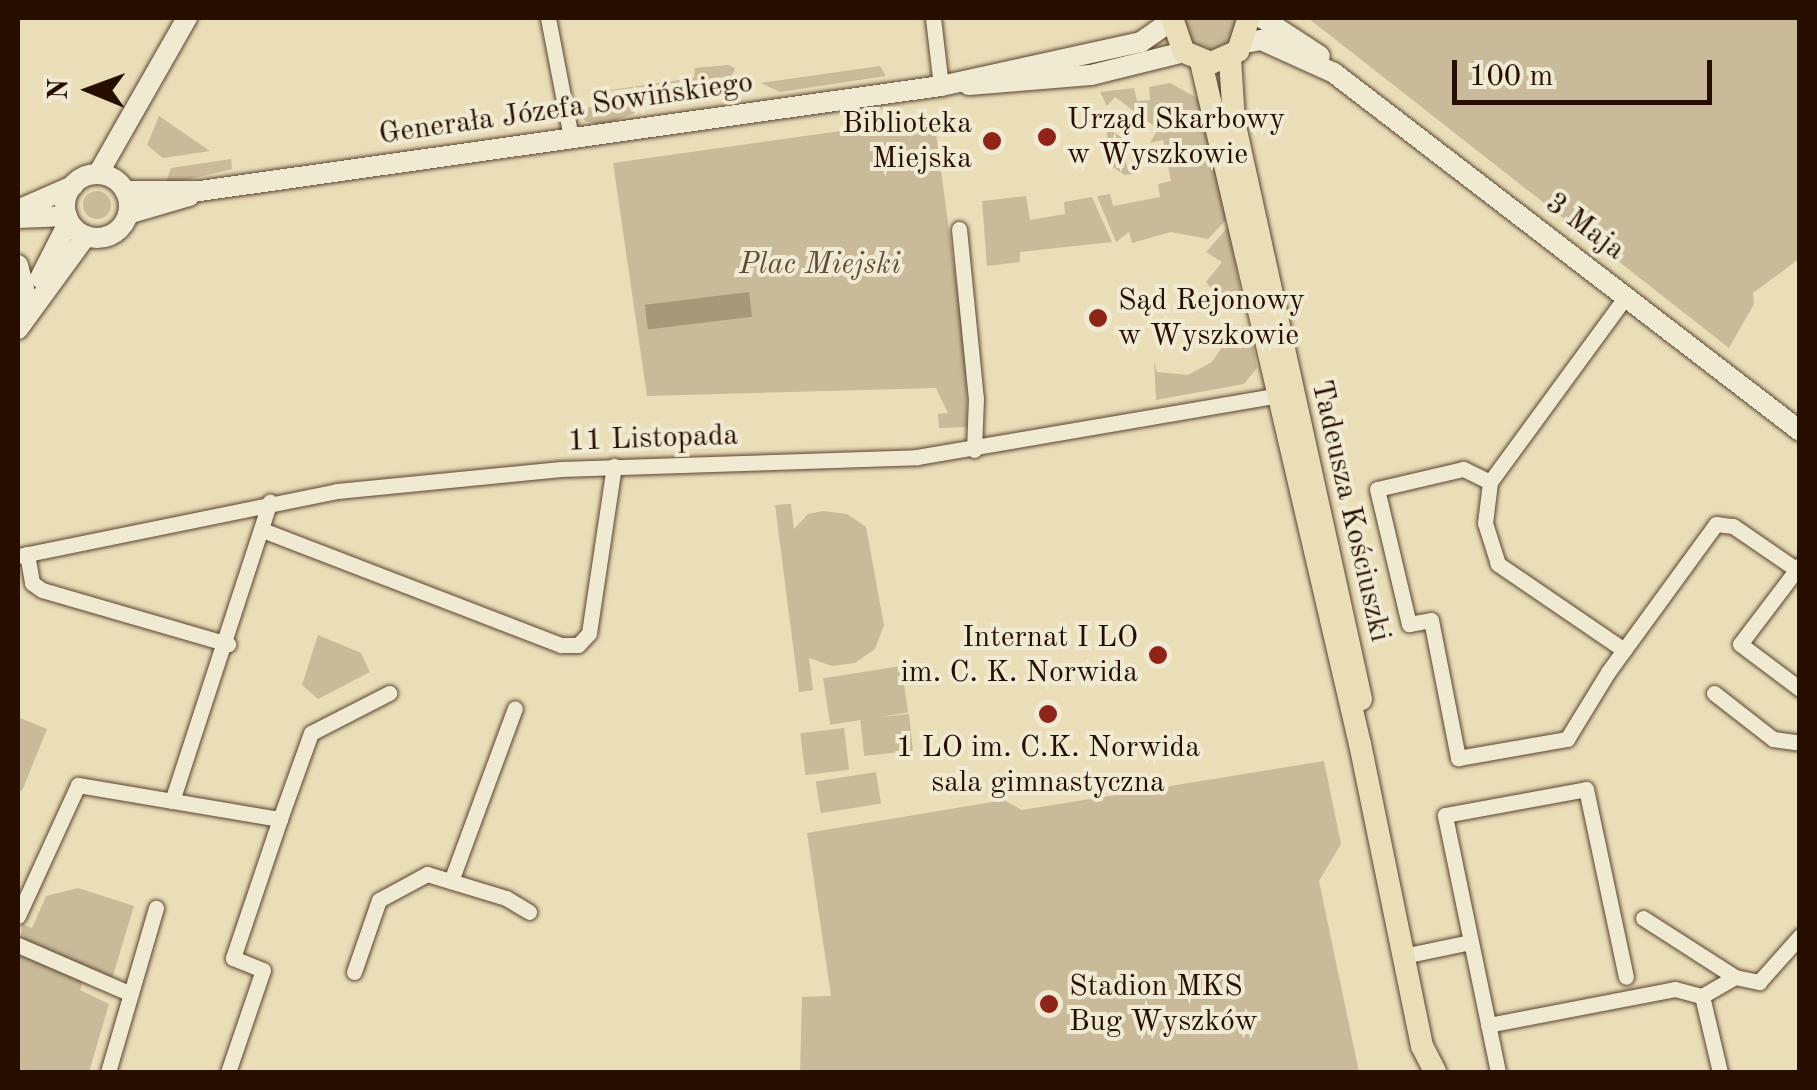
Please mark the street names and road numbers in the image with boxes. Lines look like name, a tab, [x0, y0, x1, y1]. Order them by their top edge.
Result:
street label: Generała Józefa Sowińskiego	[377, 65, 755, 153]
street label: 3 Maja	[1538, 185, 1632, 269]
street label: Tadeusza Kościuszki	[1302, 377, 1398, 645]
street label: 11 Listopada	[567, 418, 739, 460]

